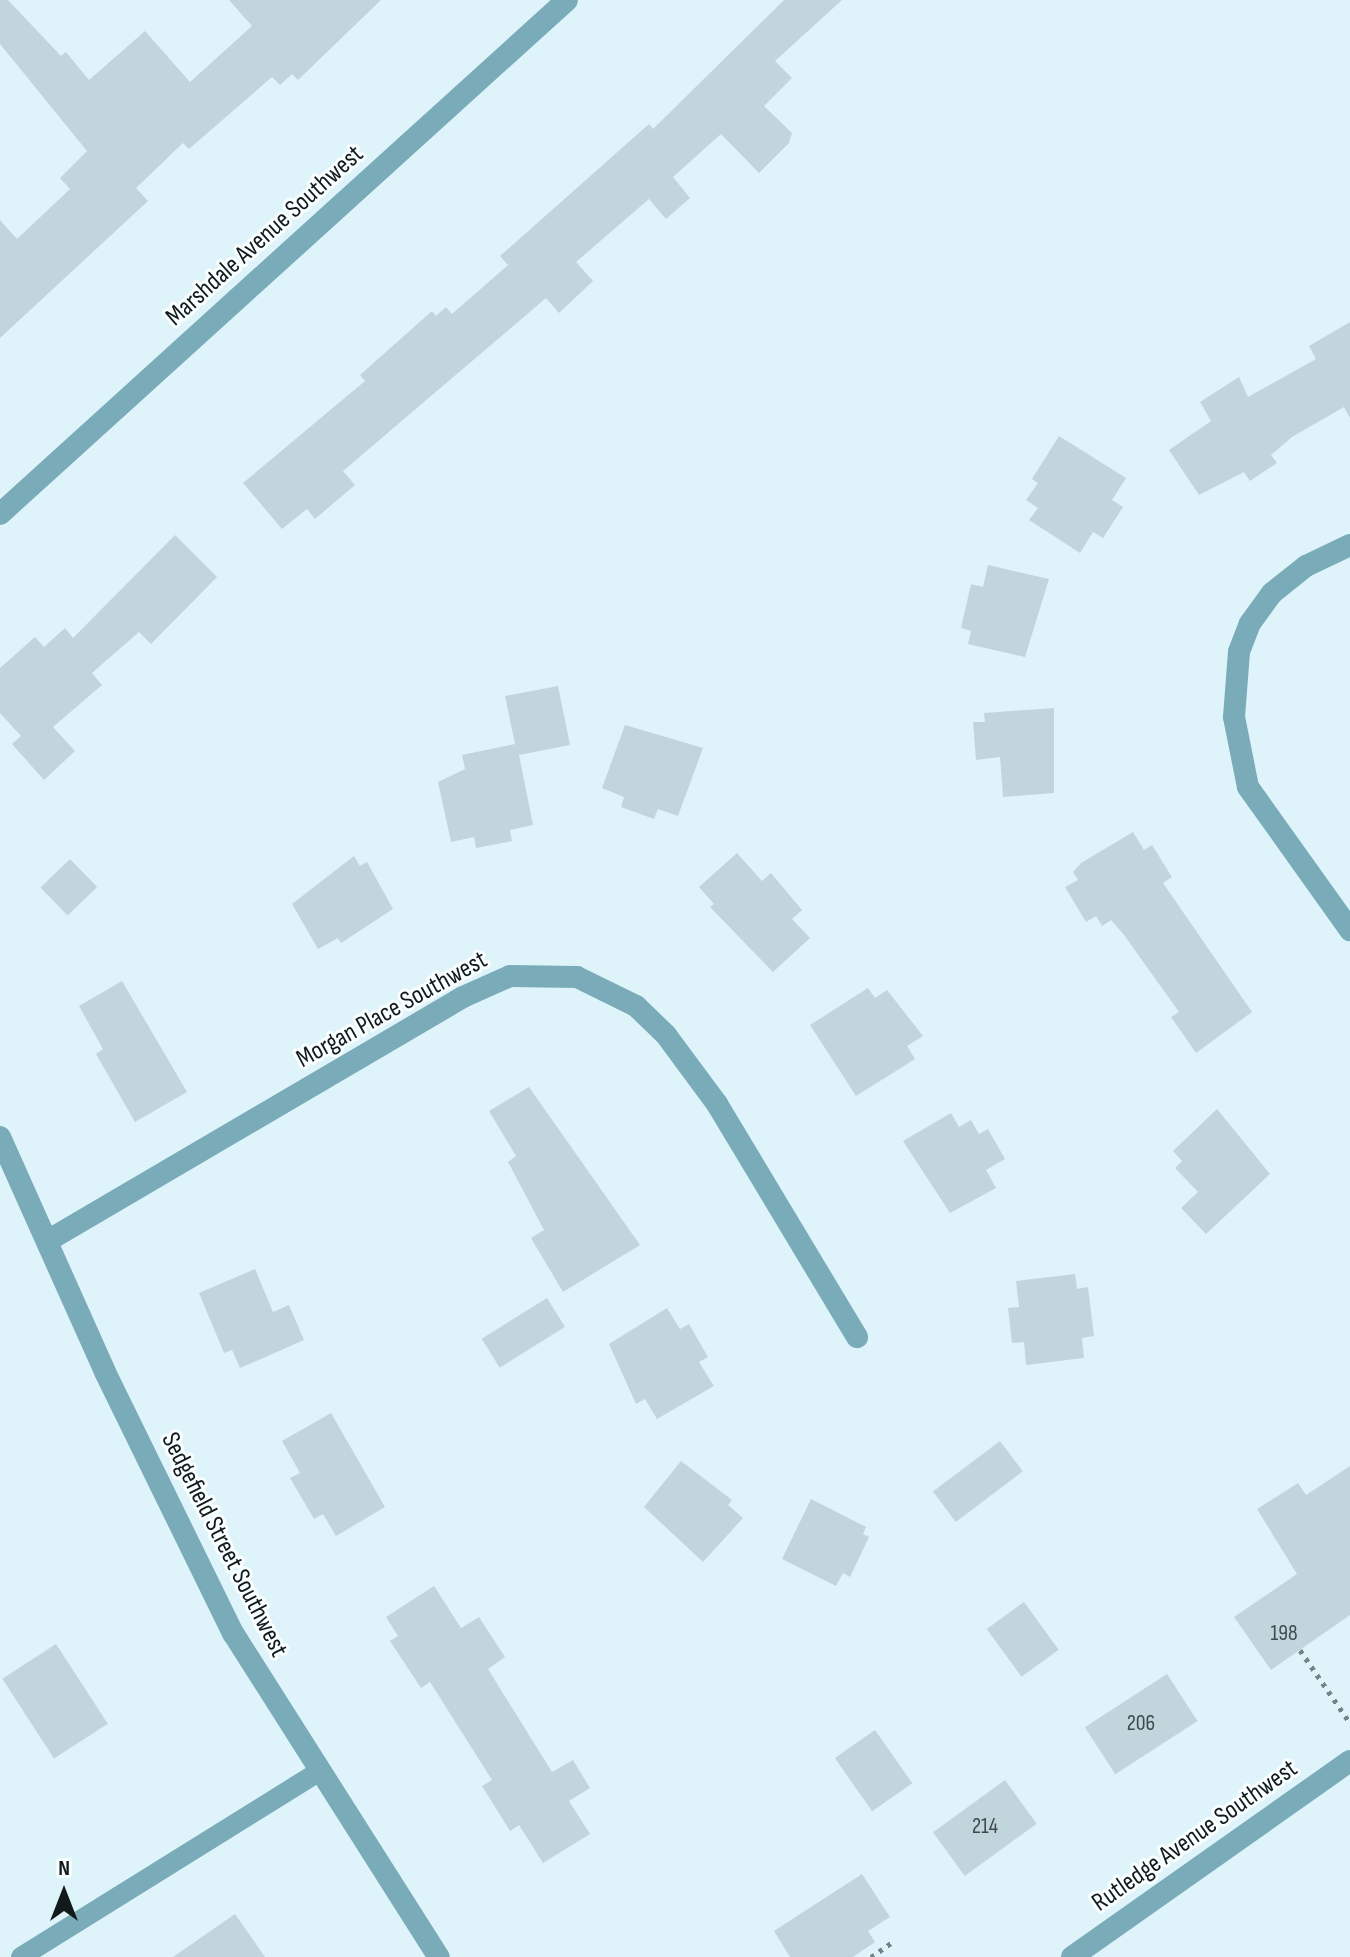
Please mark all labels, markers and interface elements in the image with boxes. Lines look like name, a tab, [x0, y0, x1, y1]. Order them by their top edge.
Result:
street label: Marshdale Avenue Southwest	[160, 139, 370, 333]
street label: Morgan Place Southwest	[291, 945, 493, 1075]
street label: Sedgefield Street Southwest	[154, 1428, 294, 1662]
house number: 198	[1270, 1621, 1298, 1647]
house number: 206	[1127, 1711, 1155, 1737]
street label: Rutledge Avenue Southwest	[1086, 1753, 1304, 1919]
house number: 214	[972, 1814, 998, 1840]
north arrow	[24, 1853, 104, 1933]
text: N	[58, 1855, 70, 1882]

